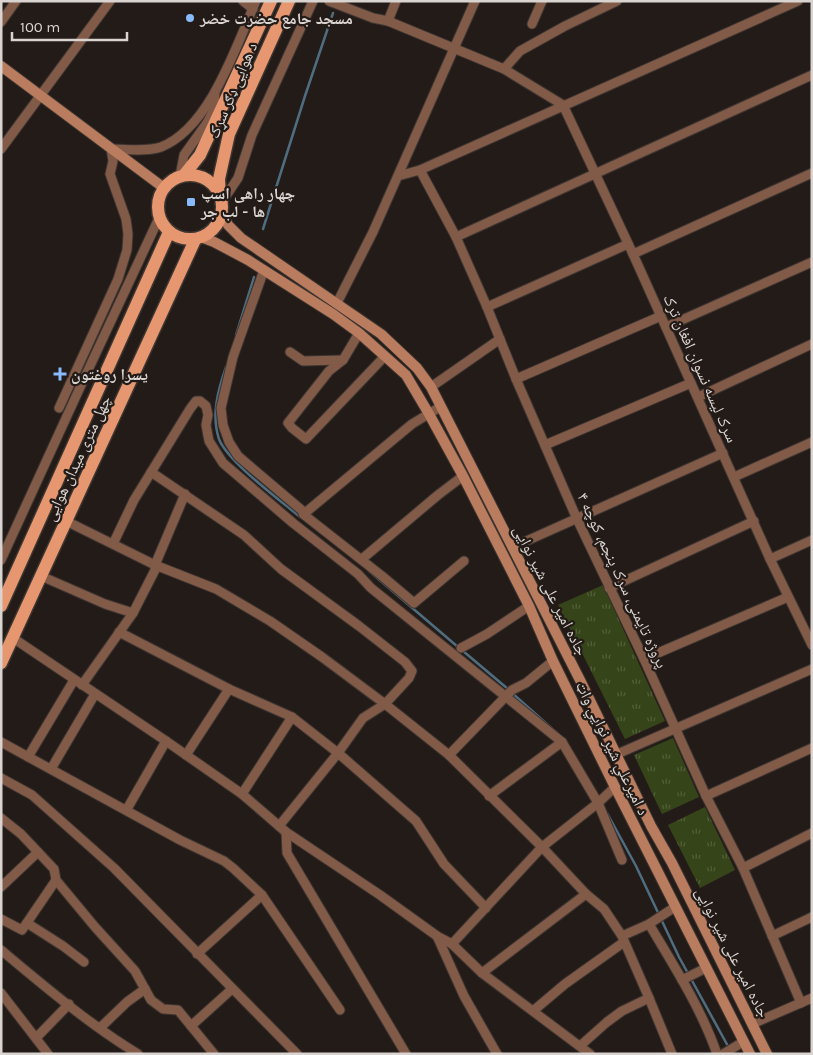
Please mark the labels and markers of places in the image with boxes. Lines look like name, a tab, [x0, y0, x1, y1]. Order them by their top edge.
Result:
place label: مسجد جامع حضرت خضر	[199, 9, 353, 29]
marker: مسجد جامع حضرت خضر	[184, 12, 196, 24]
place label: چهار راهی اسپ ها - لب جر	[200, 184, 295, 221]
marker: چهار راهی اسپ ها - لب جر	[185, 196, 197, 208]
place label: یسرا روغتون	[71, 365, 148, 384]
marker: یسرا روغتون	[53, 367, 67, 381]

